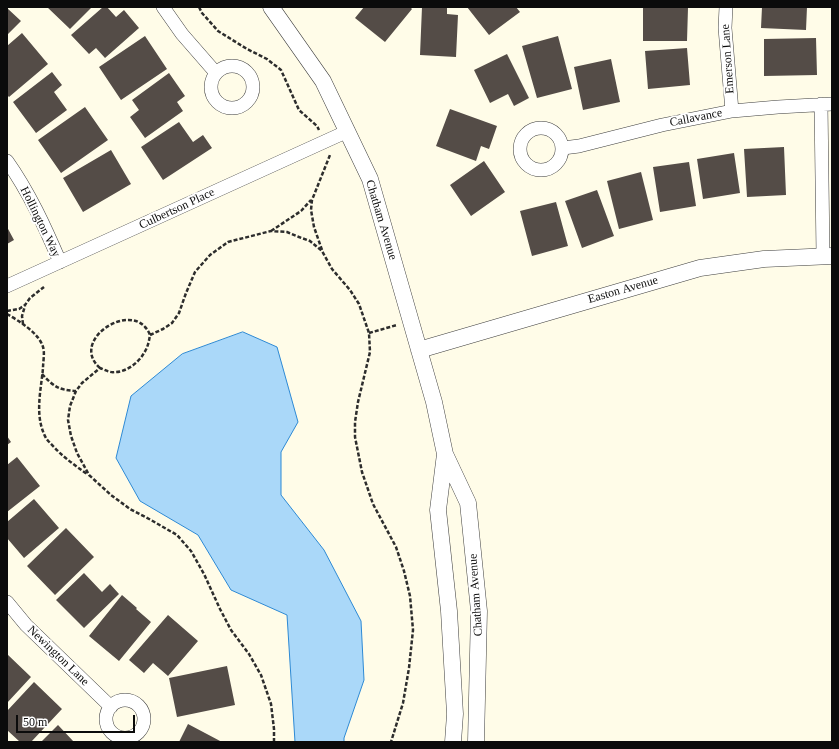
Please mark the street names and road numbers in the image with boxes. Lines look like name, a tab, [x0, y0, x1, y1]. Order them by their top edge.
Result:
street label: Emerson Lane	[718, 24, 738, 94]
street label: Callavance	[668, 106, 724, 130]
street label: Chatham Avenue	[362, 178, 400, 262]
street label: Hollington Way	[17, 184, 63, 260]
street label: Culbertson Place	[137, 185, 217, 233]
street label: Easton Avenue	[586, 273, 660, 307]
street label: Chatham Avenue	[466, 553, 486, 637]
street label: Newington Lane	[24, 623, 92, 689]

